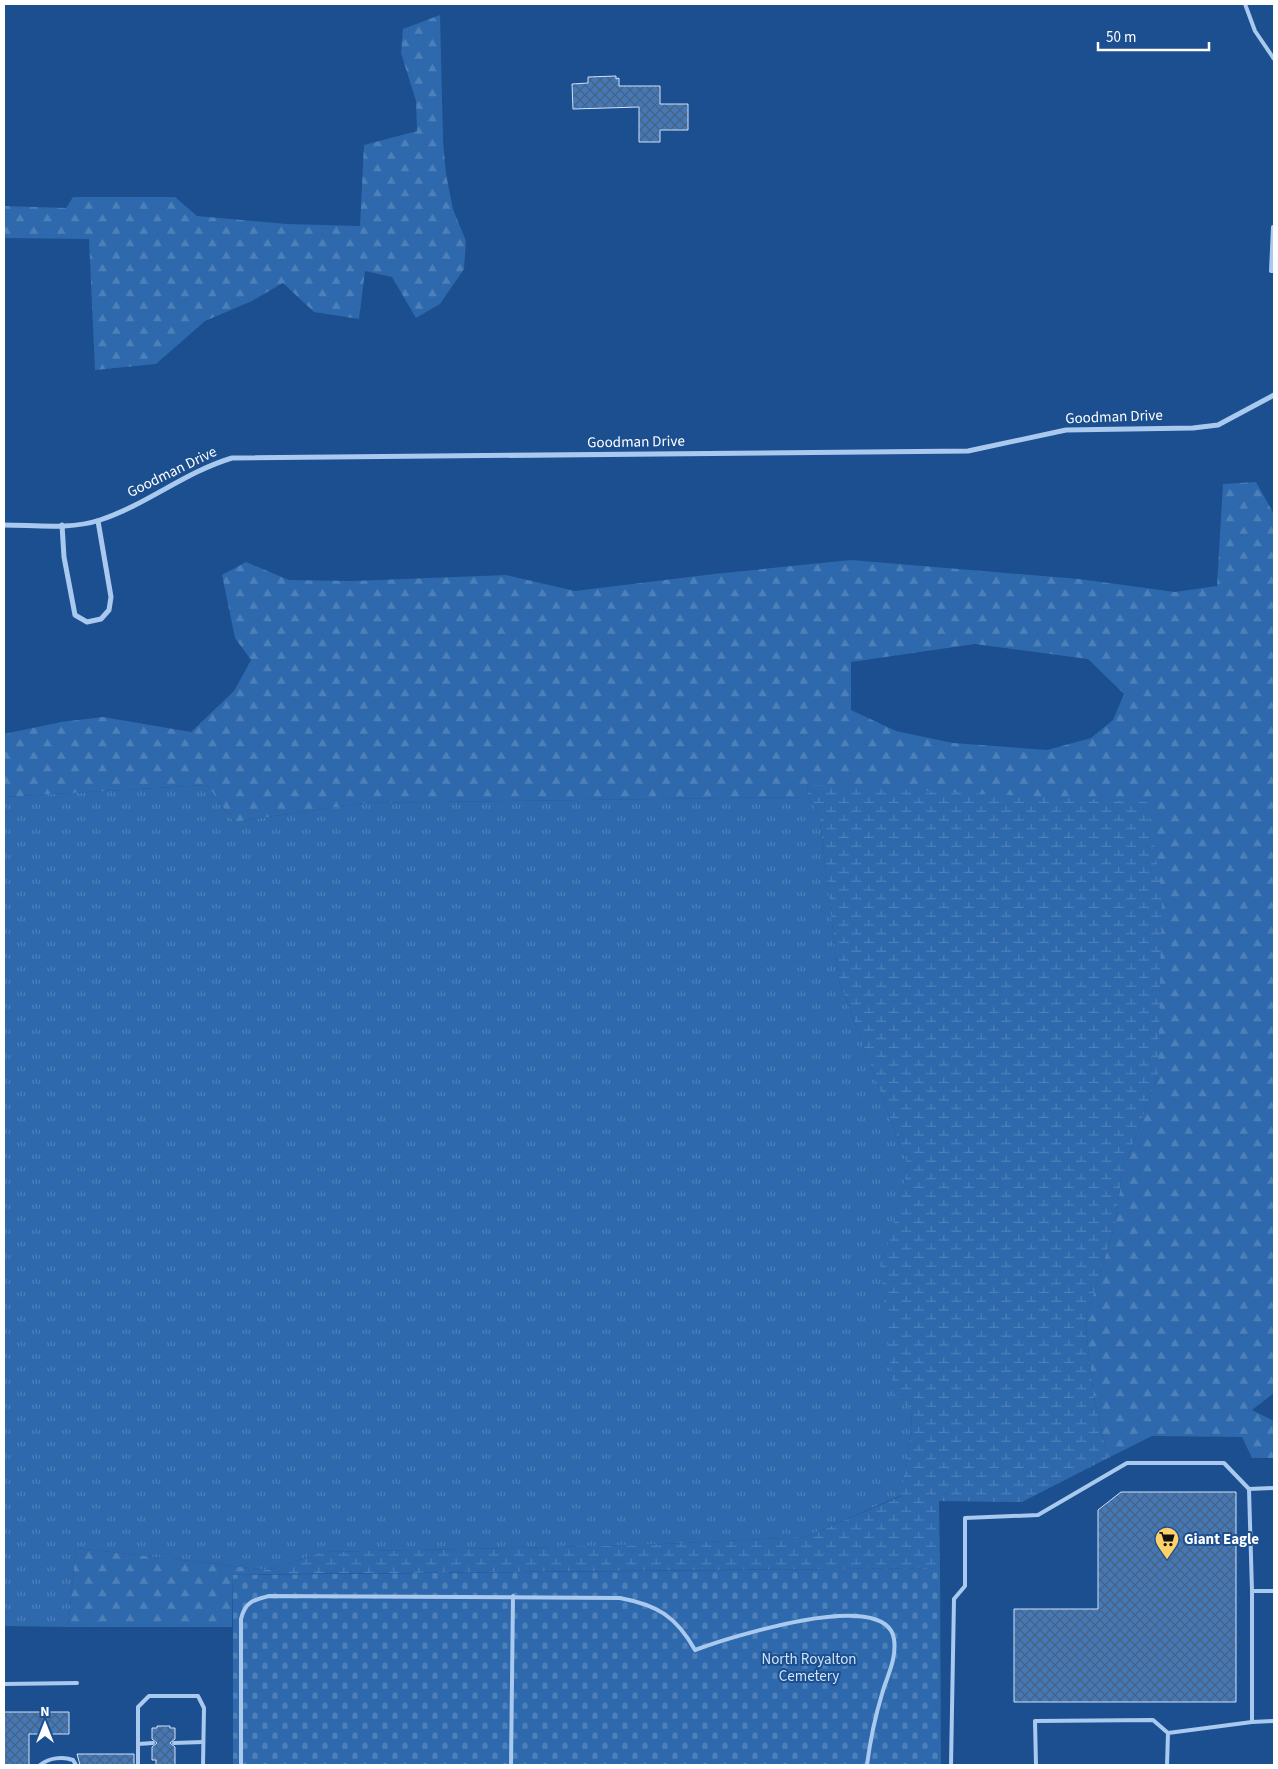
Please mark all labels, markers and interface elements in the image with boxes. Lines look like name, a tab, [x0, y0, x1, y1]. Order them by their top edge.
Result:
scale bar	[1098, 20, 1209, 52]
text: 50 m	[1106, 27, 1136, 48]
street label: Goodman Drive	[1065, 405, 1163, 429]
street label: Goodman Drive	[587, 431, 685, 453]
street label: Goodman Drive	[124, 441, 220, 503]
supermarket icon: Giant Eagle	[1154, 1526, 1180, 1560]
place label: Giant Eagle	[1184, 1529, 1259, 1550]
park label: North Royalton Cemetery	[761, 1649, 857, 1687]
north arrow	[20, 1699, 70, 1749]
text: N	[40, 1702, 50, 1722]

